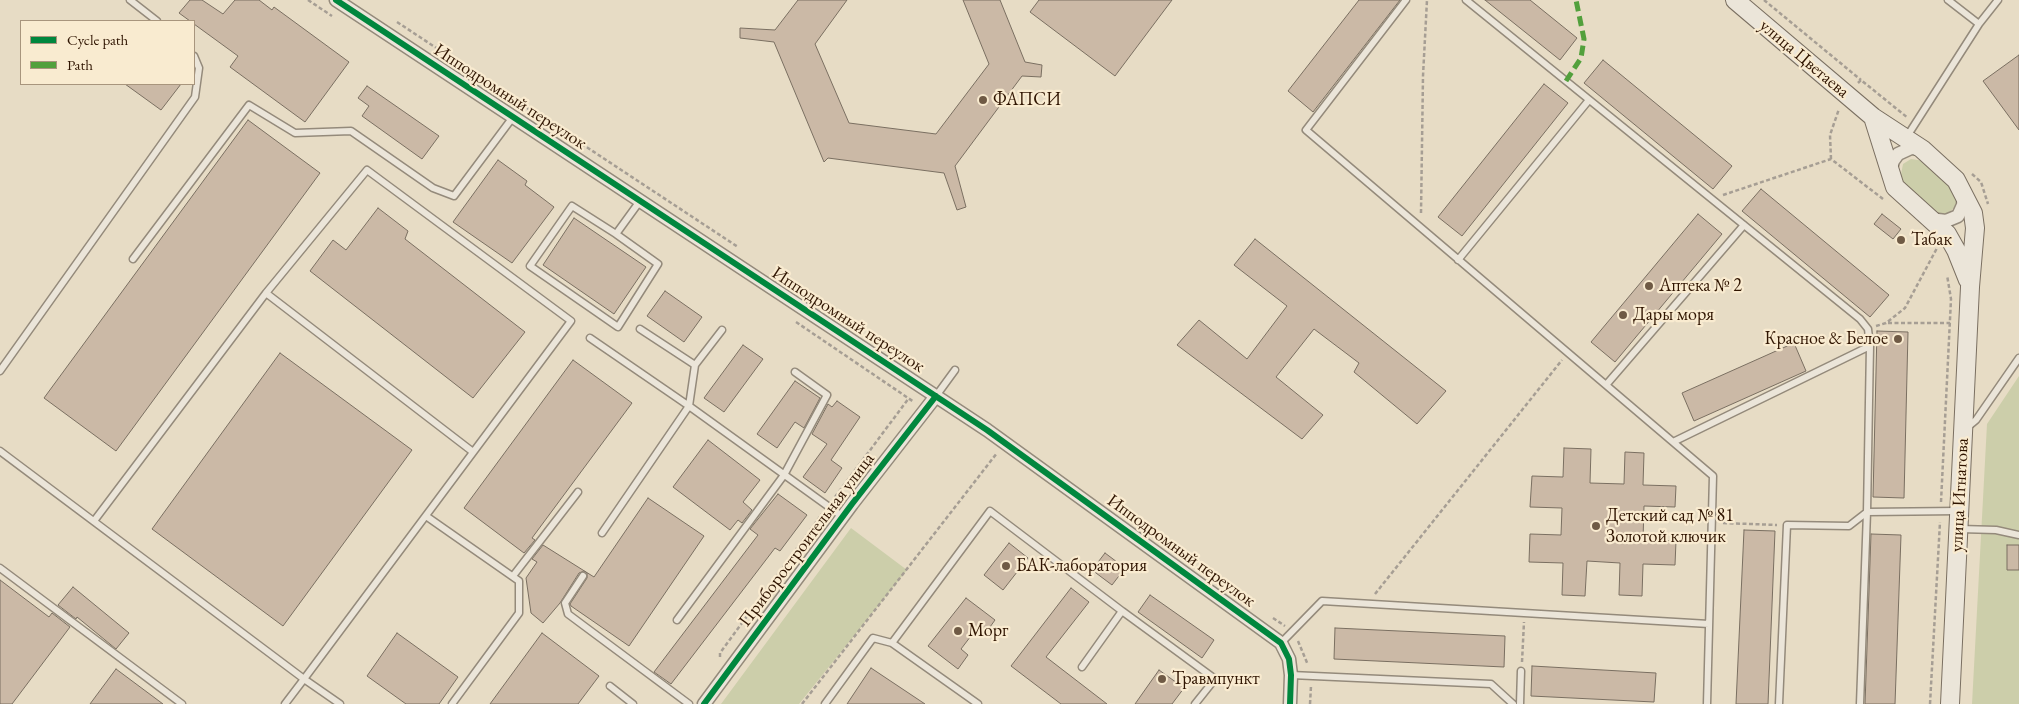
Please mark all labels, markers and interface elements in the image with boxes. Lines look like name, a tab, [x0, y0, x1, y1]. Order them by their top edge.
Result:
street label: улица Цветаева	[1755, 15, 1853, 103]
legend	[20, 20, 195, 85]
text: Cycle path	[67, 30, 128, 49]
street label: Ипподромный переулок	[429, 39, 591, 155]
text: Path	[67, 55, 93, 74]
place label: ФАПСИ	[993, 89, 1061, 111]
marker: ФАПСИ	[977, 94, 989, 106]
place label: Табак	[1911, 229, 1952, 251]
marker: Табак	[1895, 234, 1907, 246]
street label: Ипподромный переулок	[767, 262, 929, 378]
place label: Аптека № 2	[1659, 275, 1742, 297]
marker: Аптека № 2	[1643, 280, 1655, 292]
place label: Дары моря	[1633, 304, 1714, 326]
marker: Дары моря	[1617, 309, 1629, 321]
place label: Красное & Белое	[1765, 328, 1888, 350]
marker: Красное & Белое	[1892, 333, 1904, 345]
street label: улица Игнатова	[1946, 437, 1974, 553]
street label: Приборостроительная улица	[735, 449, 879, 631]
street label: Ипподромный переулок	[1103, 490, 1259, 612]
place label: Детский сад № 81 Золотой ключик	[1606, 505, 1734, 548]
marker: Детский сад № 81 Золотой ключик	[1590, 520, 1602, 532]
place label: БАК-лаборатория	[1016, 555, 1147, 577]
marker: БАК-лаборатория	[1000, 560, 1012, 572]
place label: Морг	[968, 620, 1008, 642]
marker: Морг	[952, 625, 964, 637]
place label: Травмпункт	[1172, 668, 1260, 690]
marker: Травмпункт	[1156, 673, 1168, 685]

